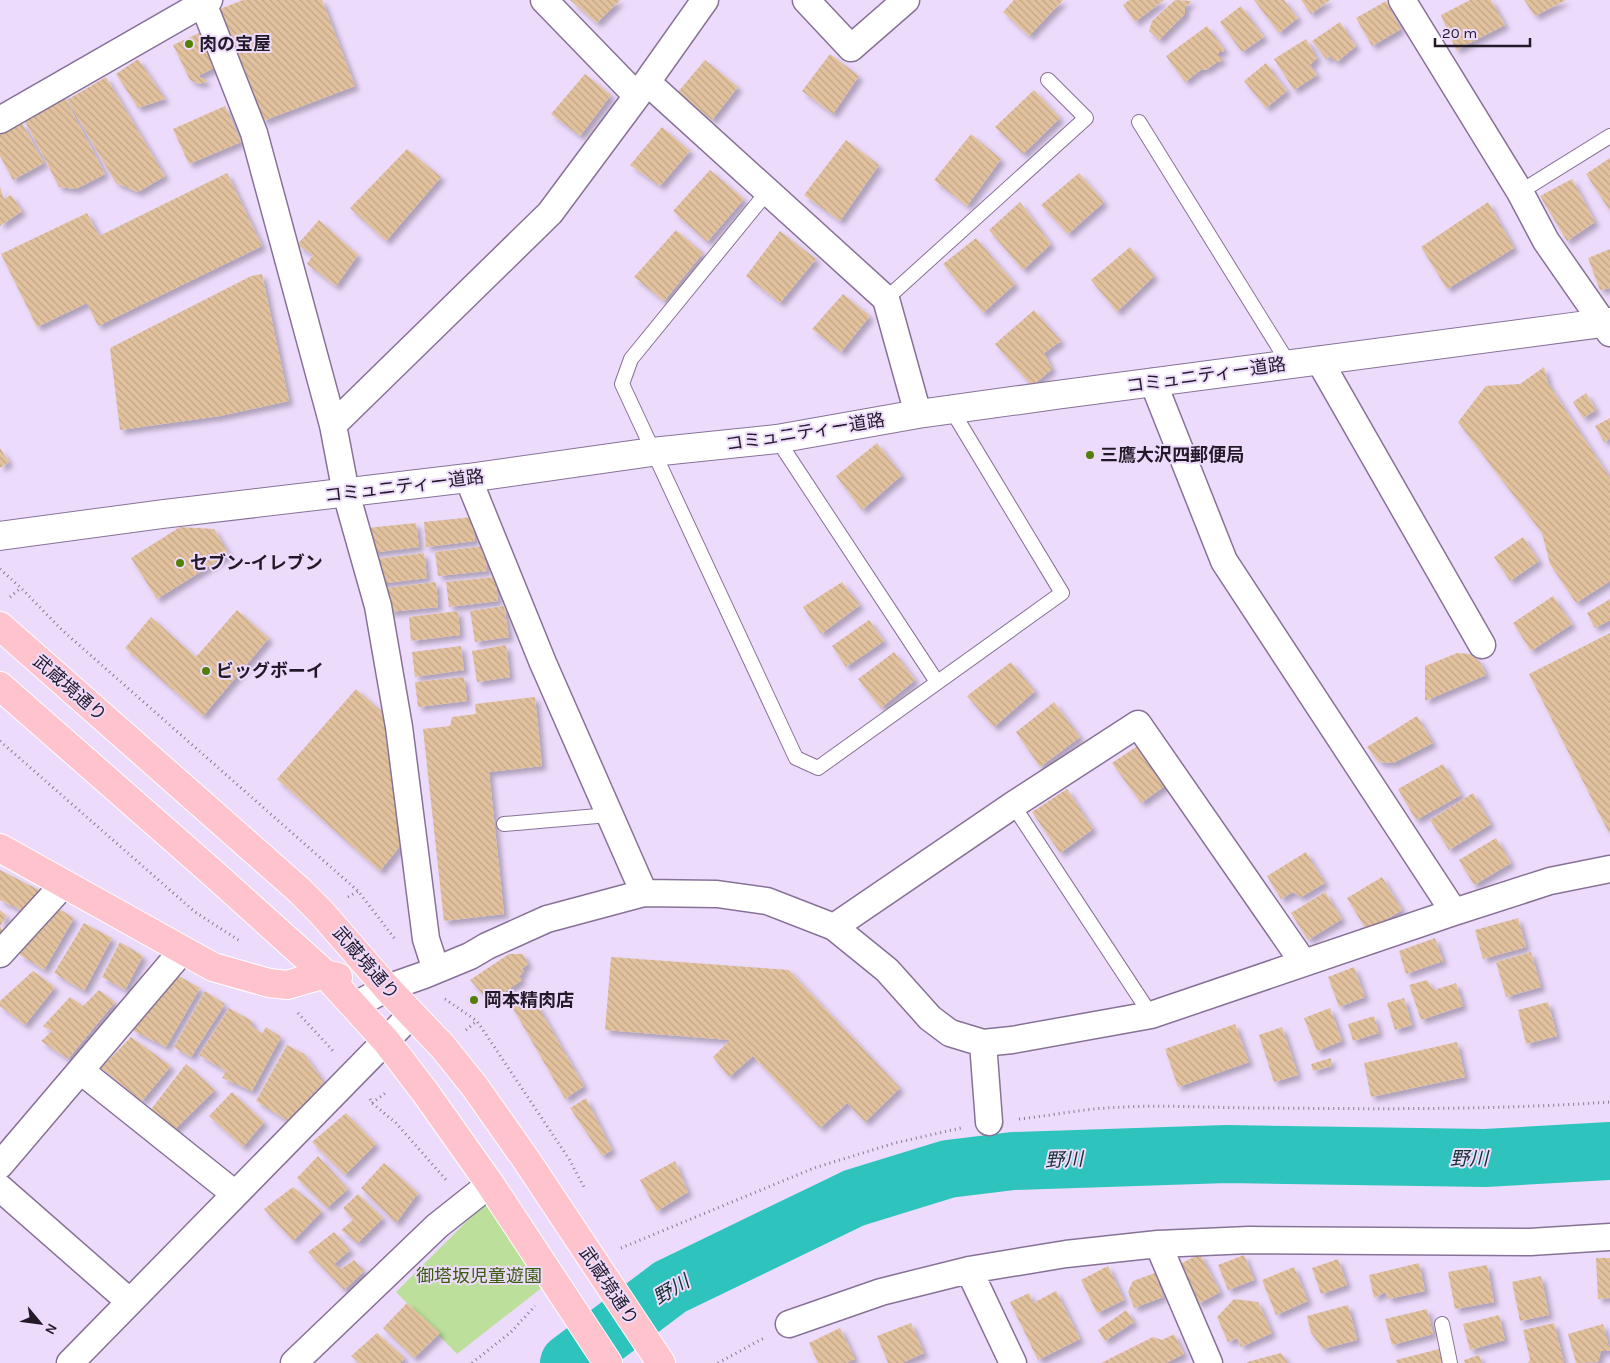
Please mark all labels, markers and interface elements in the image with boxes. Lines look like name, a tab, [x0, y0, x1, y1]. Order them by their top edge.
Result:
scale bar	[1435, 15, 1530, 47]
text: 20 m	[1442, 24, 1477, 42]
place label: 肉の宝屋	[199, 33, 271, 55]
marker: 肉の宝屋	[183, 38, 195, 50]
street label: コミュニティー道路	[1125, 353, 1287, 397]
street label: コミュニティー道路	[724, 409, 886, 455]
place label: 三鷹大沢四郵便局	[1100, 444, 1244, 466]
marker: 三鷹大沢四郵便局	[1084, 449, 1096, 461]
street label: コミュニティー道路	[323, 465, 485, 507]
place label: セブン-イレブン	[190, 552, 323, 574]
marker: セブン-イレブン	[174, 557, 186, 569]
street label: 武蔵境通り	[29, 650, 111, 726]
place label: ビッグボーイ	[216, 660, 324, 682]
marker: ビッグボーイ	[200, 665, 212, 677]
street label: 武蔵境通り	[328, 922, 404, 1004]
place label: 岡本精肉店	[484, 989, 574, 1011]
marker: 岡本精肉店	[468, 994, 480, 1006]
water label: 野川	[1045, 1148, 1085, 1172]
water label: 野川	[1450, 1148, 1490, 1170]
street label: 武蔵境通り	[575, 1243, 643, 1329]
park label: 御塔坂児童遊園	[416, 1265, 542, 1287]
water label: 野川	[650, 1270, 695, 1309]
north arrow	[15, 1298, 65, 1348]
text: N	[41, 1321, 61, 1338]

